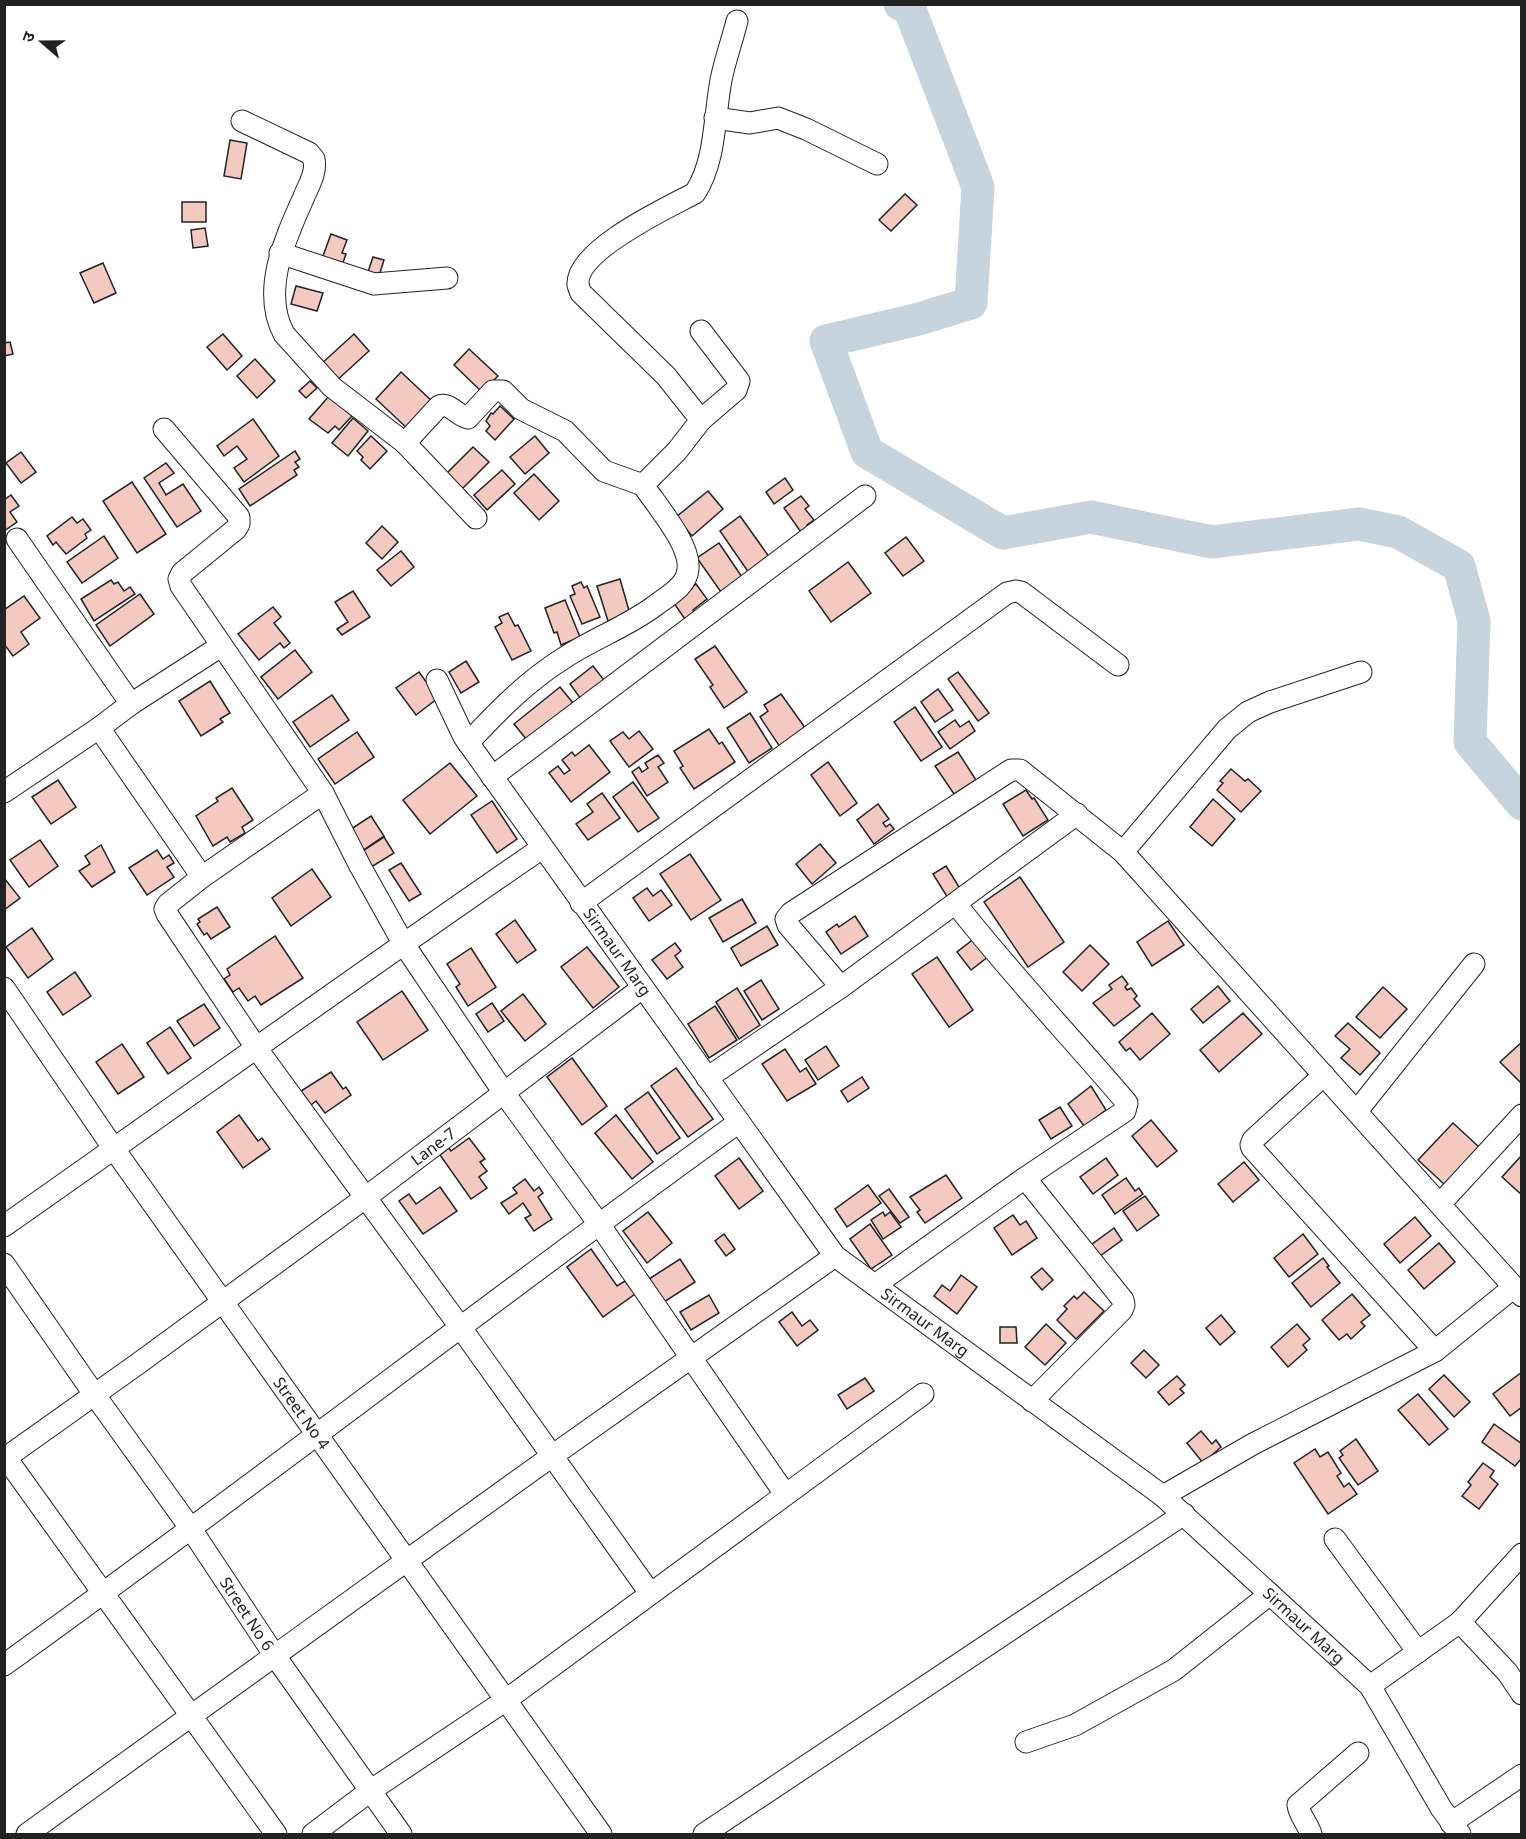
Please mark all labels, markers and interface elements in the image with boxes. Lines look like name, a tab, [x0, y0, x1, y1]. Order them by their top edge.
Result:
north arrow	[12, 12, 72, 72]
text: उ	[16, 28, 40, 45]
street label: Sirmaur Marg	[578, 903, 657, 1000]
street label: Lane-7	[406, 1122, 460, 1170]
street label: Sirmaur Marg	[877, 1283, 974, 1362]
street label: Street No 4	[268, 1372, 335, 1454]
street label: Street No 6	[215, 1573, 279, 1655]
street label: Sirmaur Marg	[1258, 1582, 1350, 1669]

